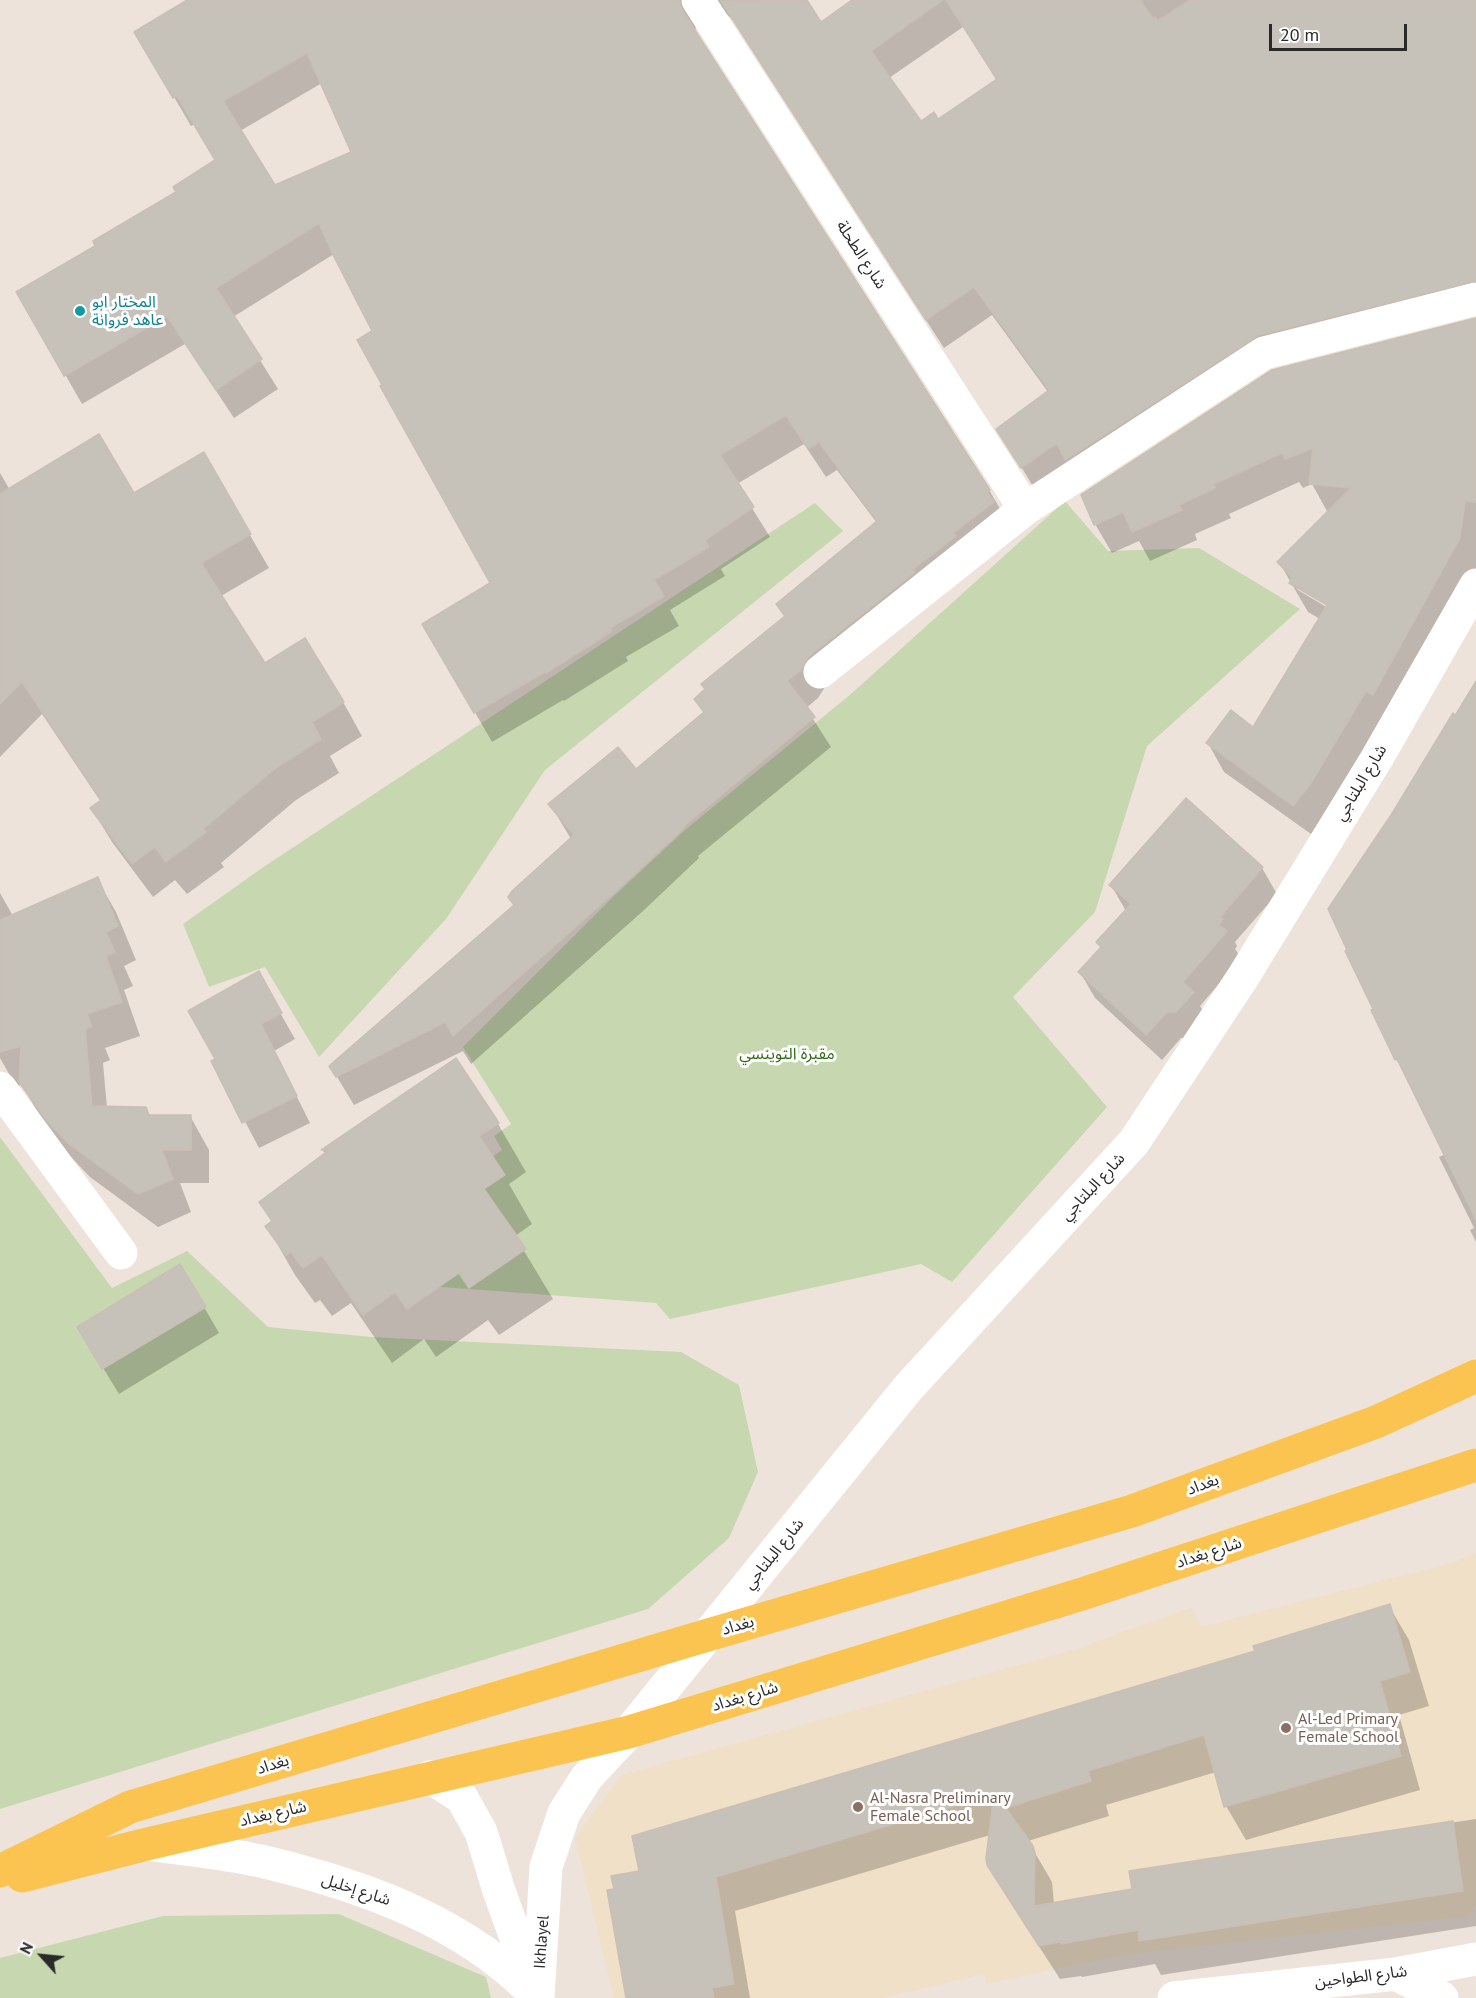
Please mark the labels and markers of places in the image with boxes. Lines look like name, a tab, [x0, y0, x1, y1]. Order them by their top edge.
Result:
place label: المختار ابو عاهد فروانة	[92, 292, 163, 330]
marker: المختار ابو عاهد فروانة	[73, 304, 87, 318]
place label: Al-Led Primary Female School	[1298, 1709, 1399, 1747]
marker: Al-Led Primary Female School	[1279, 1721, 1293, 1735]
place label: Al-Nasra Preliminary Female School	[870, 1788, 1011, 1826]
marker: Al-Nasra Preliminary Female School	[851, 1800, 865, 1814]

